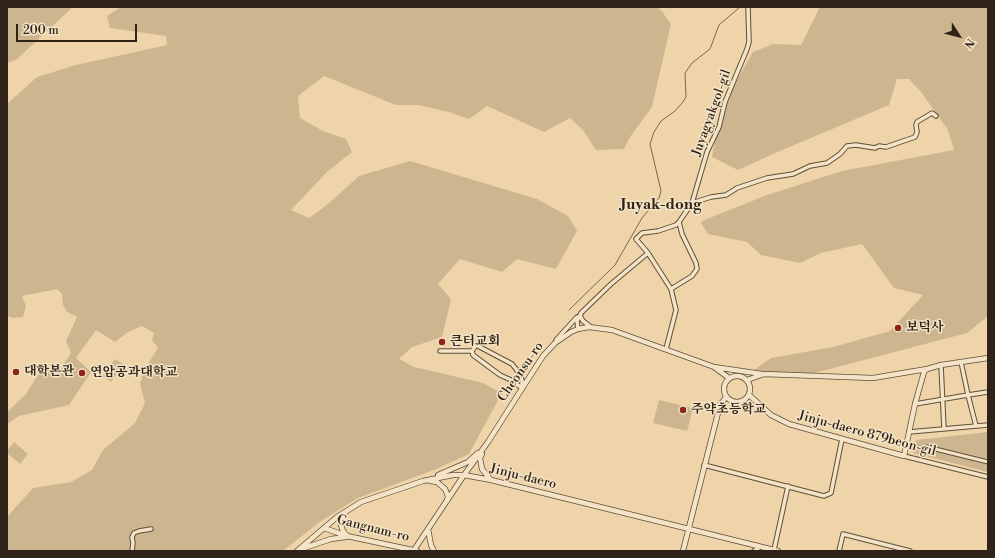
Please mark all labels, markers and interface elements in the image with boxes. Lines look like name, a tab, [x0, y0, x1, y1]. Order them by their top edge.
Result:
scale bar	[18, 16, 139, 42]
north arrow	[939, 16, 979, 56]
text: 200 m	[23, 23, 59, 38]
text: N	[960, 35, 977, 51]
street label: Juyagyakgol-gil	[689, 68, 735, 158]
district label: Juyak-dong	[620, 196, 702, 214]
place label: 보덕사	[906, 320, 944, 336]
marker: 보덕사	[893, 323, 903, 333]
place label: 큰터교회	[450, 334, 500, 350]
marker: 큰터교회	[437, 337, 447, 347]
street label: Cheonsu-ro	[495, 339, 547, 405]
place label: 대학본관	[24, 364, 74, 380]
place label: 연암공과대학교	[90, 365, 178, 381]
marker: 대학본관	[11, 367, 21, 377]
marker: 연암공과대학교	[77, 368, 87, 378]
place label: 주약초등학교	[691, 402, 766, 418]
marker: 주약초등학교	[678, 405, 688, 415]
street label: Jinju-daero 879beon-gil	[796, 408, 938, 460]
street label: Jinju-daero	[488, 461, 558, 493]
street label: Gangnam-ro	[335, 512, 411, 546]

